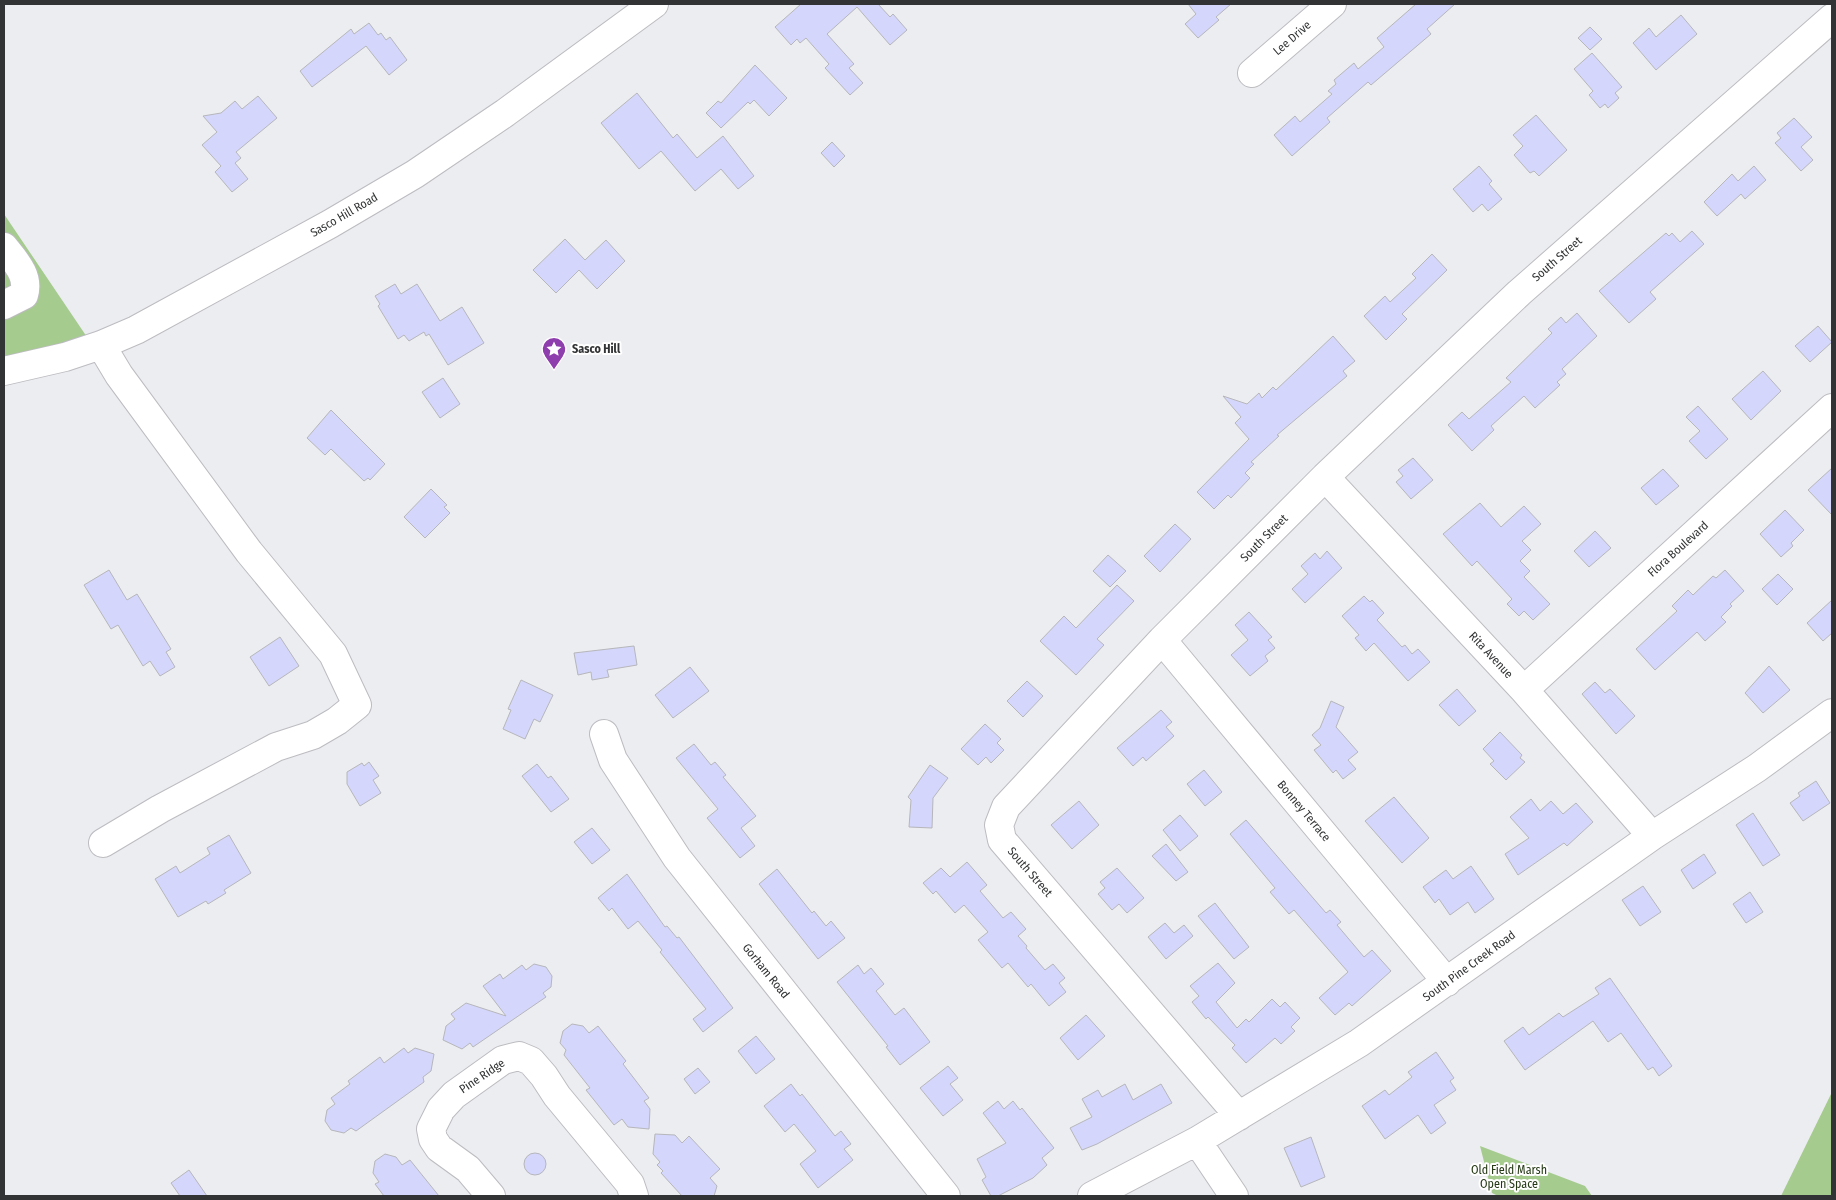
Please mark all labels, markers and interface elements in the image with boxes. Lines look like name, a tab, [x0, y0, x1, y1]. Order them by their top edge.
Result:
street label: Lee Drive	[1270, 18, 1314, 58]
street label: Sasco Hill Road	[308, 190, 380, 240]
street label: South Street	[1529, 234, 1585, 284]
place icon: Sasco Hill	[541, 336, 567, 370]
place label: Sasco Hill	[572, 342, 621, 356]
street label: South Street	[1237, 511, 1291, 565]
street label: Flora Boulevard	[1645, 518, 1711, 580]
street label: Rita Avenue	[1466, 629, 1516, 681]
street label: Bonney Terrace	[1274, 778, 1334, 844]
street label: South Street	[1005, 844, 1055, 900]
street label: South Pine Creek Road	[1420, 928, 1518, 1004]
street label: Gorham Road	[740, 941, 792, 1001]
street label: Pine Ridge	[457, 1056, 507, 1096]
park label: Old Field Marsh Open Space	[1471, 1163, 1547, 1191]

